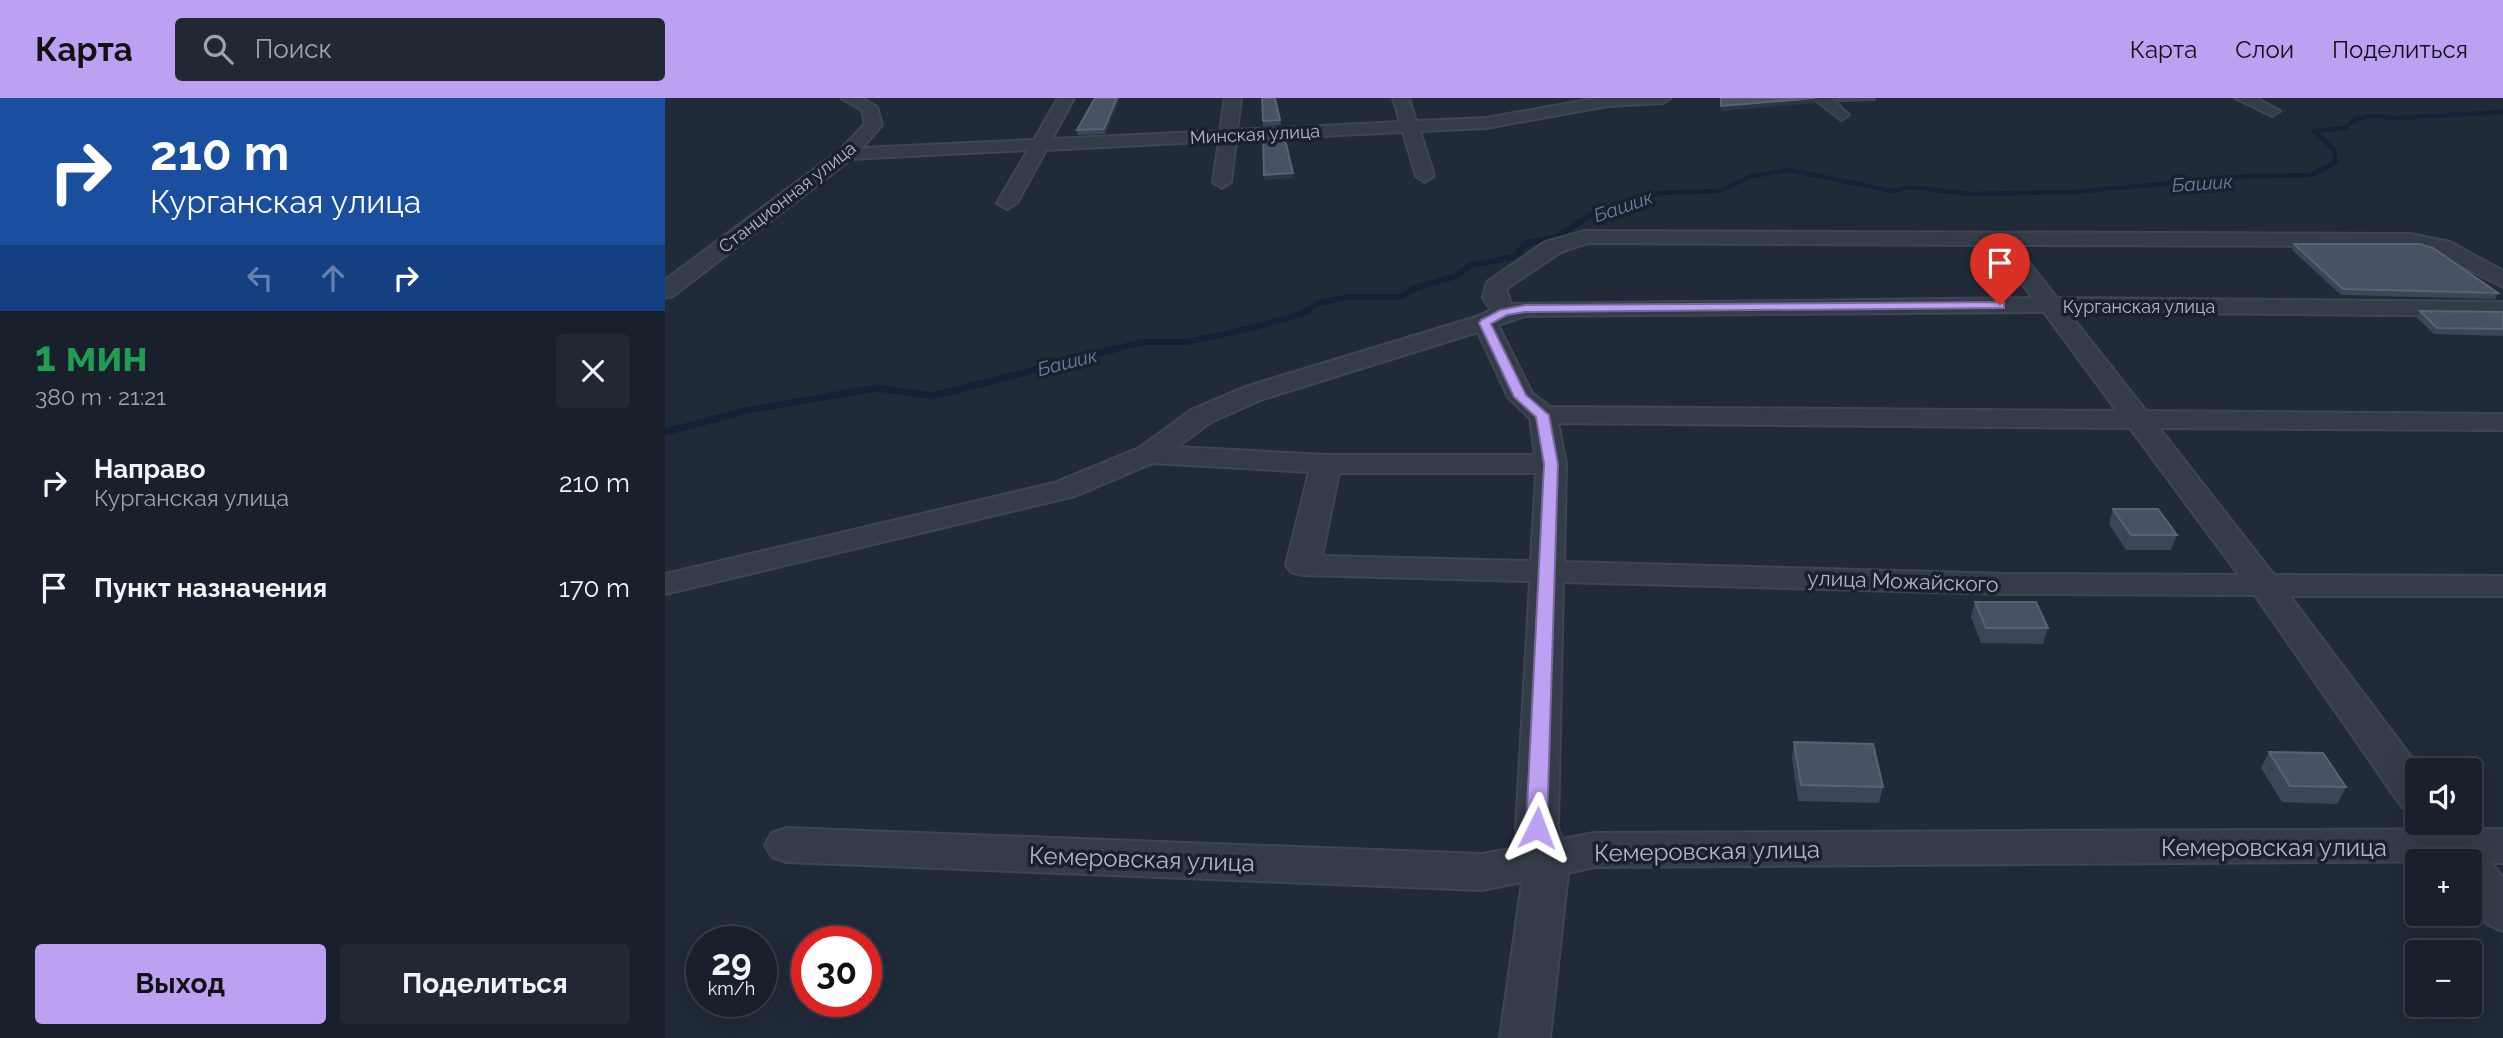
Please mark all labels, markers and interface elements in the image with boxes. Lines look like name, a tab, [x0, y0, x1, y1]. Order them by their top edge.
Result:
search box	[175, 18, 665, 81]
text: Карта	[35, 30, 133, 69]
icon: search	[199, 30, 237, 68]
text: Поиск	[255, 34, 332, 64]
text: Карта	[2130, 35, 2197, 64]
text: Слои	[2235, 35, 2294, 64]
text: Поделиться	[2332, 35, 2468, 64]
street label: Минская улица	[1189, 120, 1321, 148]
text: 210 m	[150, 124, 289, 181]
icon: right	[35, 126, 126, 217]
street label: Станционная улица	[714, 137, 860, 257]
water label: Башик	[2171, 170, 2234, 196]
text: Курганская улица	[150, 183, 421, 220]
water label: Башик	[1591, 186, 1656, 226]
pin	[1970, 233, 2030, 305]
icon: arrive	[1981, 244, 2019, 282]
icon: left	[241, 259, 279, 297]
icon: ahead	[314, 259, 352, 297]
icon: right	[387, 259, 425, 297]
street label: Курганская улица	[2063, 296, 2215, 317]
text: 1 мин	[35, 332, 148, 381]
button: close	[556, 334, 630, 408]
water label: Башик	[1035, 344, 1100, 380]
text: 380 m · 21:21	[35, 383, 166, 410]
text: Направо	[94, 454, 205, 484]
icon: right	[35, 464, 73, 502]
text: 210 m	[559, 468, 630, 498]
text: Курганская улица	[94, 484, 289, 511]
street label: улица Можайского	[1807, 565, 1999, 597]
icon: arrive	[35, 569, 73, 607]
text: Пункт назначения	[94, 573, 327, 603]
text: 170 m	[559, 573, 630, 603]
map controls	[2405, 758, 2482, 1017]
button: sound	[2405, 758, 2482, 835]
position arrow	[1500, 791, 1574, 865]
street label: Кемеровская улица	[2161, 833, 2387, 862]
street label: Кемеровская улица	[1594, 835, 1820, 867]
street label: Кемеровская улица	[1029, 841, 1255, 877]
button: +	[2405, 849, 2482, 926]
speed limit sign: 30	[791, 926, 882, 1017]
button: −	[2405, 940, 2482, 1017]
text: 29	[711, 942, 752, 983]
button: Выход	[35, 944, 326, 1024]
button: Поделиться	[340, 944, 630, 1024]
text: km/h	[708, 978, 755, 999]

